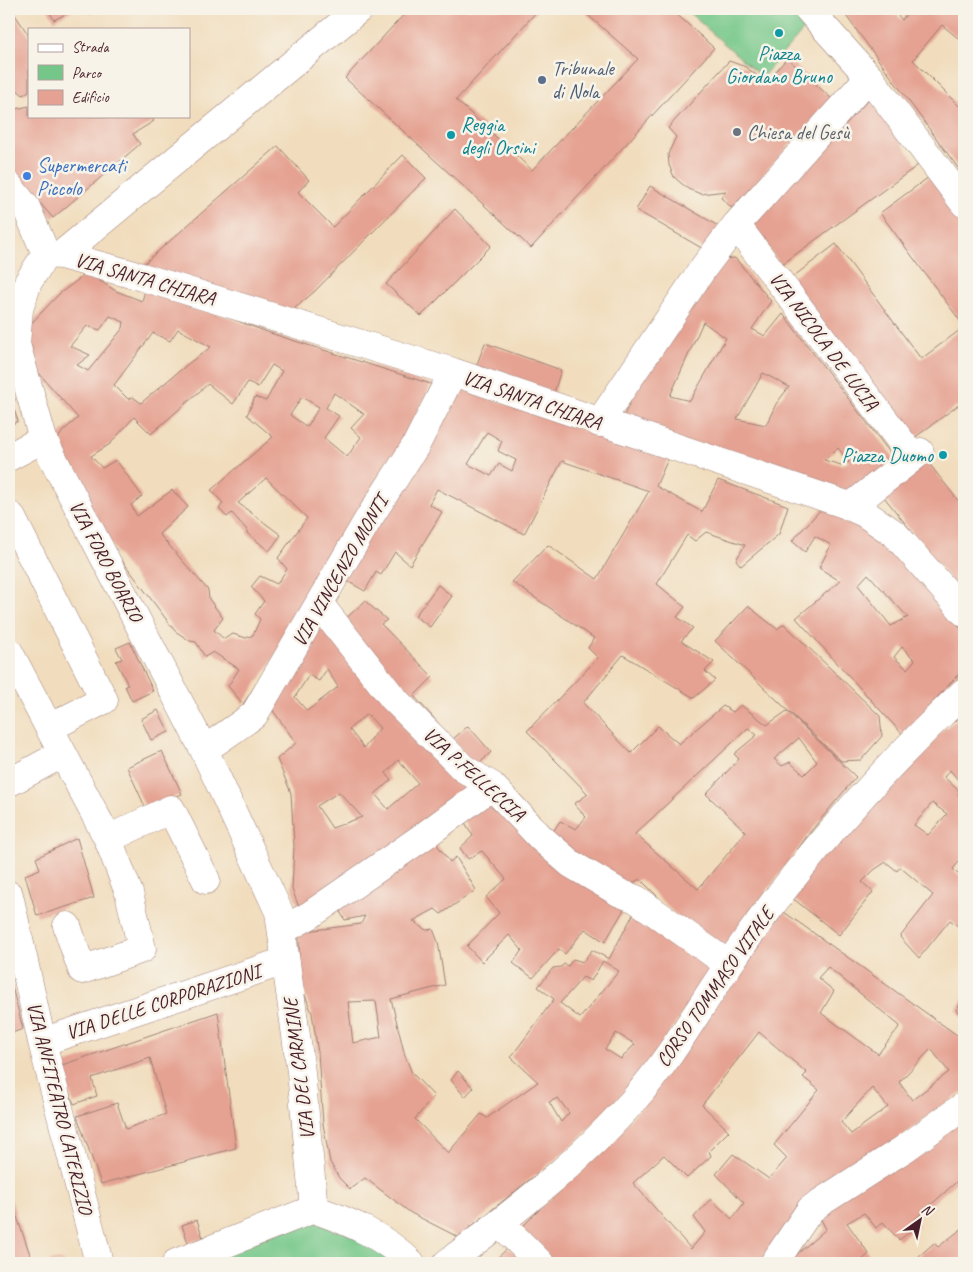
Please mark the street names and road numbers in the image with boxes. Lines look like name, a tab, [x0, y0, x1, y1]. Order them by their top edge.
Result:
street label: VIA SANTA CHIARA	[72, 247, 219, 311]
street label: VIA NICOLA DE LUCIA	[764, 267, 885, 416]
street label: VIA SANTA CHIARA	[460, 365, 605, 436]
street label: VIA VINCENZO MONTI	[287, 487, 396, 651]
street label: VIA FORO BOARIO	[64, 496, 149, 628]
street label: VIA P.FELLECCIA	[418, 722, 531, 827]
street label: CORSO TOMMASO VITALE	[650, 900, 781, 1072]
street label: VIA DELLE CORPORAZIONI	[63, 957, 268, 1045]
street label: VIA DEL CARMINE	[278, 994, 320, 1141]
street label: VIA ANFITEATRO LATERIZIO	[22, 999, 99, 1219]

